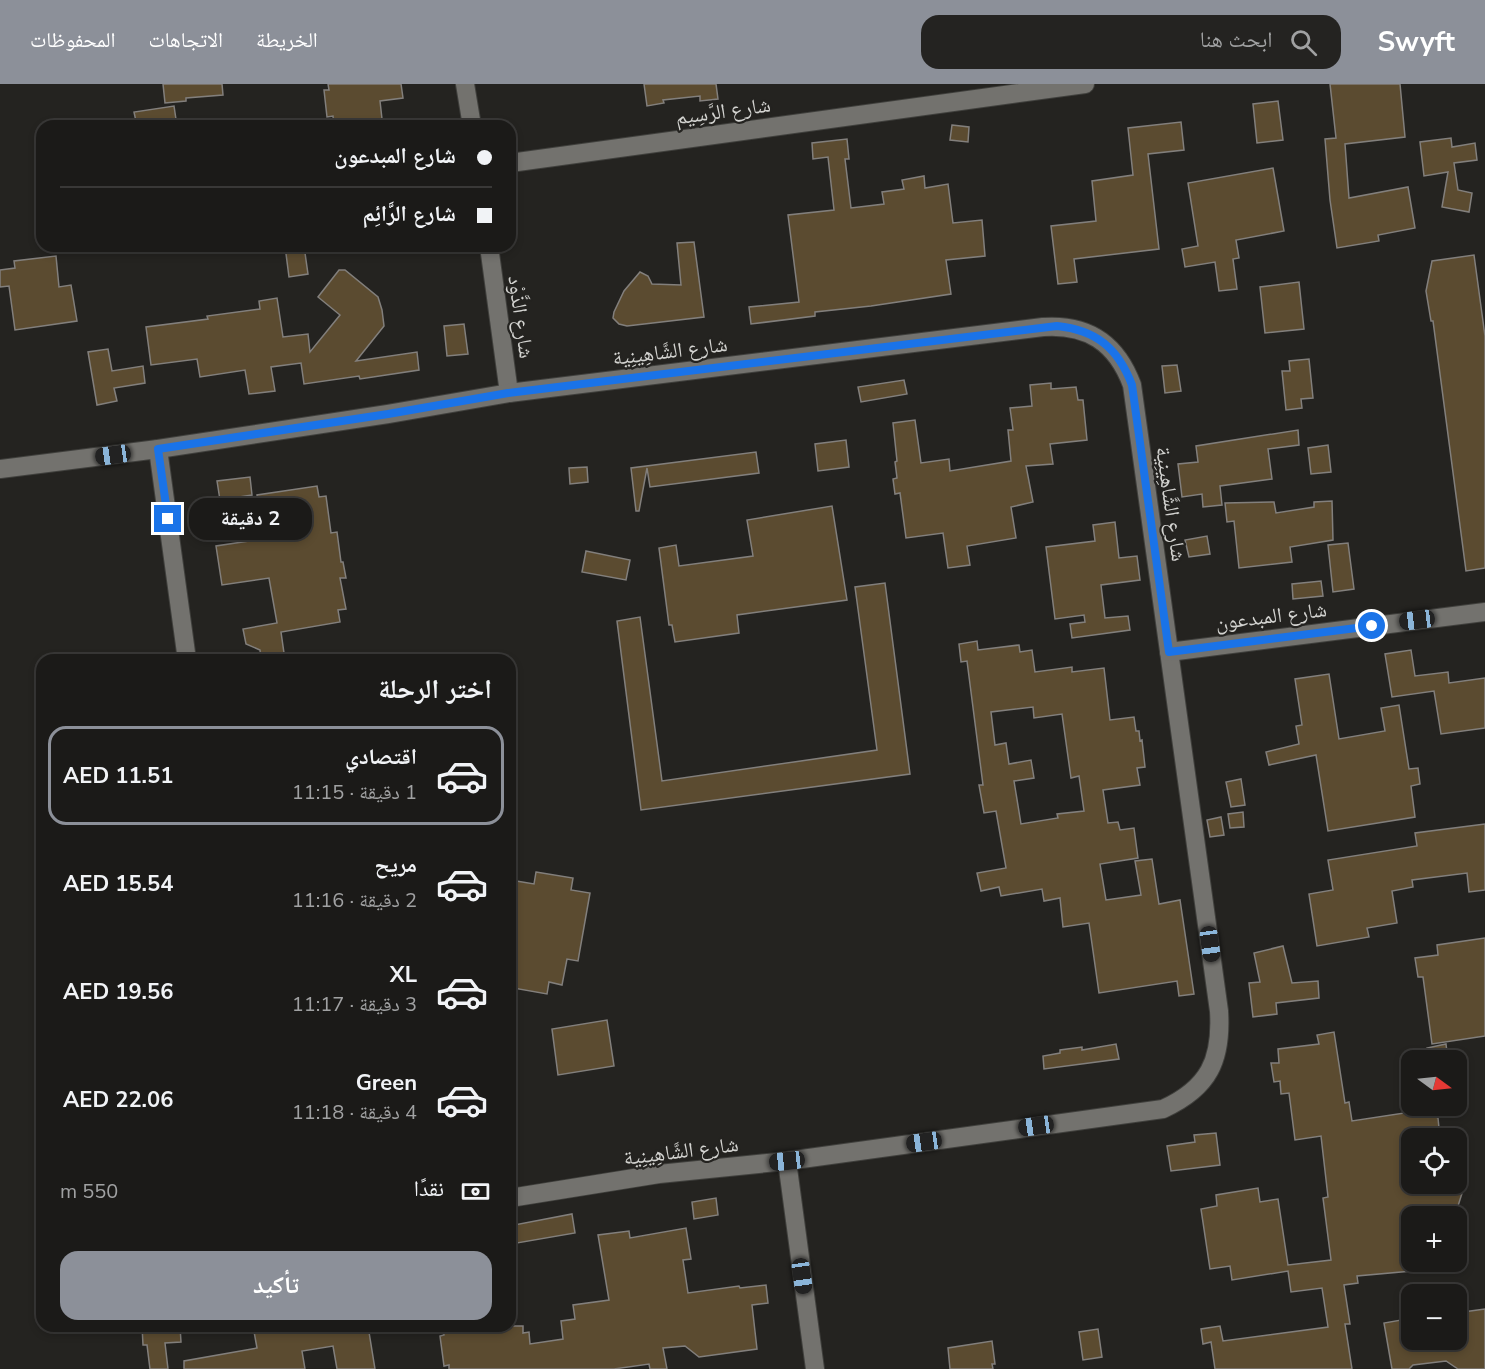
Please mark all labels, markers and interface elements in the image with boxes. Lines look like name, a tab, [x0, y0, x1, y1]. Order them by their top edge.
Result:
search box	[921, 15, 1341, 69]
text: Swyft	[1377, 23, 1455, 61]
text: ابحث هنا	[1200, 25, 1272, 55]
text: المحفوظات	[30, 26, 115, 54]
text: الاتجاهات	[148, 26, 223, 54]
text: الخريطة	[256, 26, 318, 54]
icon: search	[1287, 26, 1320, 59]
street label: شارع الرَّسِيم	[674, 90, 772, 132]
text: شارع المبدعون	[334, 141, 456, 171]
text: شارع الرَّائِم	[363, 199, 456, 229]
street label: شارع الذَّوْد	[501, 274, 541, 360]
street label: شارع الشَّاهِينِية	[611, 330, 729, 372]
car	[94, 444, 132, 466]
street label: شارع الشَّاهِينِية	[1149, 445, 1193, 563]
callout: 2 دقيقة	[189, 498, 312, 540]
route end	[154, 505, 181, 532]
text: 2 دقيقة	[221, 505, 280, 532]
street label: شارع المبدعون	[1214, 595, 1328, 637]
car	[1398, 609, 1436, 631]
route start	[1358, 612, 1385, 639]
text: اختر الرحلة	[378, 671, 492, 708]
text: اقتصادي	[345, 742, 417, 772]
icon: car	[435, 749, 489, 803]
text: AED 11.51	[63, 761, 173, 791]
text: 1 دقيقة · 11:15	[292, 779, 417, 806]
text: مريح	[374, 850, 417, 880]
icon: car	[435, 857, 489, 911]
text: AED 15.54	[63, 869, 173, 899]
text: 2 دقيقة · 11:16	[292, 887, 417, 914]
car	[1199, 925, 1221, 963]
text: XL	[390, 960, 417, 990]
icon: car	[435, 965, 489, 1019]
text: AED 19.56	[63, 977, 173, 1007]
text: 3 دقيقة · 11:17	[292, 991, 417, 1018]
north arrow	[1401, 1050, 1467, 1116]
map controls	[1401, 1050, 1467, 1350]
text: Green	[356, 1068, 417, 1098]
icon: car	[435, 1073, 489, 1127]
text: AED 22.06	[63, 1085, 173, 1115]
text: 4 دقيقة · 11:18	[292, 1099, 417, 1126]
car	[1017, 1115, 1055, 1137]
button: locate	[1401, 1128, 1467, 1194]
street label: شارع الشَّاهِينِية	[622, 1130, 740, 1172]
car	[905, 1131, 943, 1153]
car	[768, 1150, 806, 1172]
text: نقدًا	[414, 1174, 444, 1204]
icon: cash	[459, 1175, 492, 1208]
text: 550 m	[60, 1178, 118, 1205]
button: +	[1401, 1206, 1467, 1272]
button: تأكيد	[60, 1251, 492, 1320]
car	[791, 1257, 813, 1295]
button: −	[1401, 1284, 1467, 1350]

